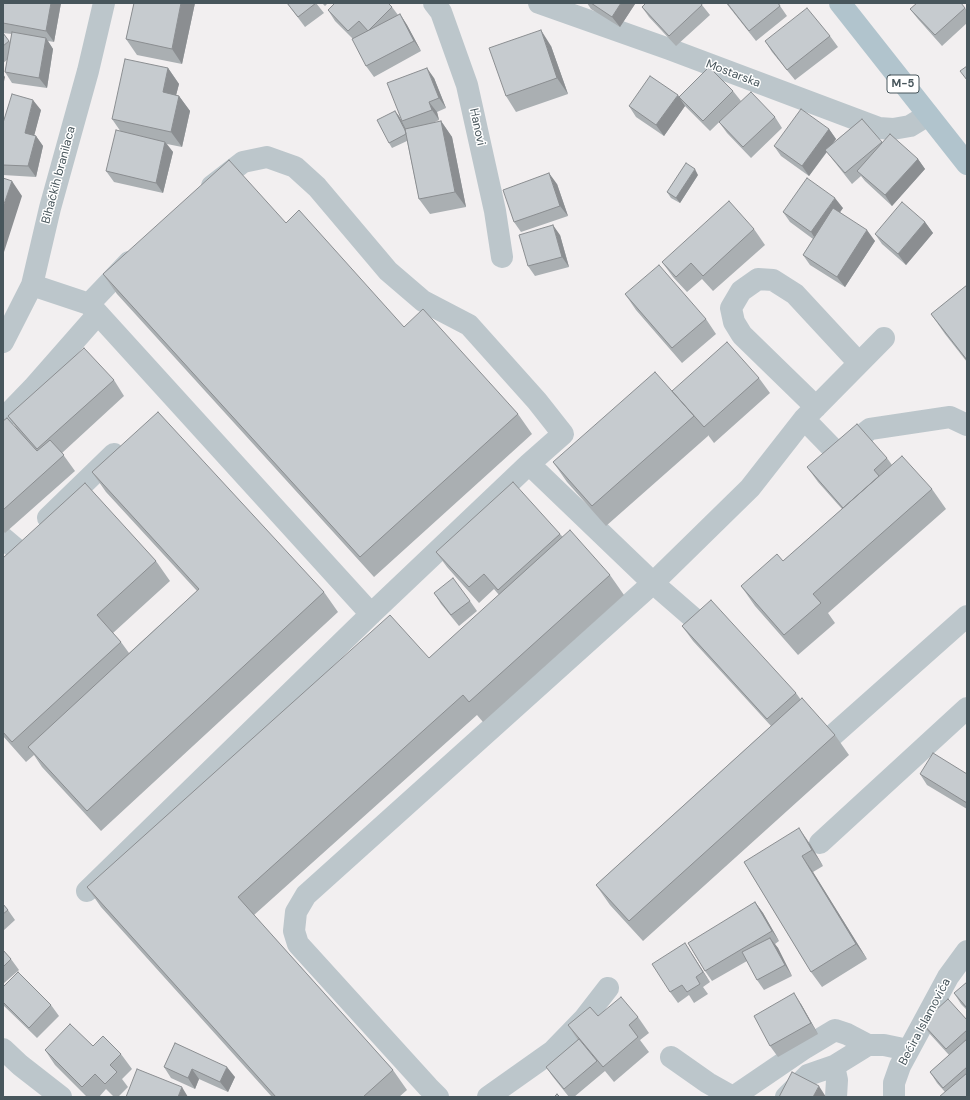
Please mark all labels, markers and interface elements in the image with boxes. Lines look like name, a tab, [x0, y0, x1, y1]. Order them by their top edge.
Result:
street label: Mostarska	[704, 57, 762, 91]
road number: M-5	[887, 75, 919, 93]
street label: Hanovi	[466, 107, 488, 147]
street label: Bihaćkih branilaca	[39, 125, 79, 225]
street label: Bećira Islamovića	[896, 976, 954, 1068]

